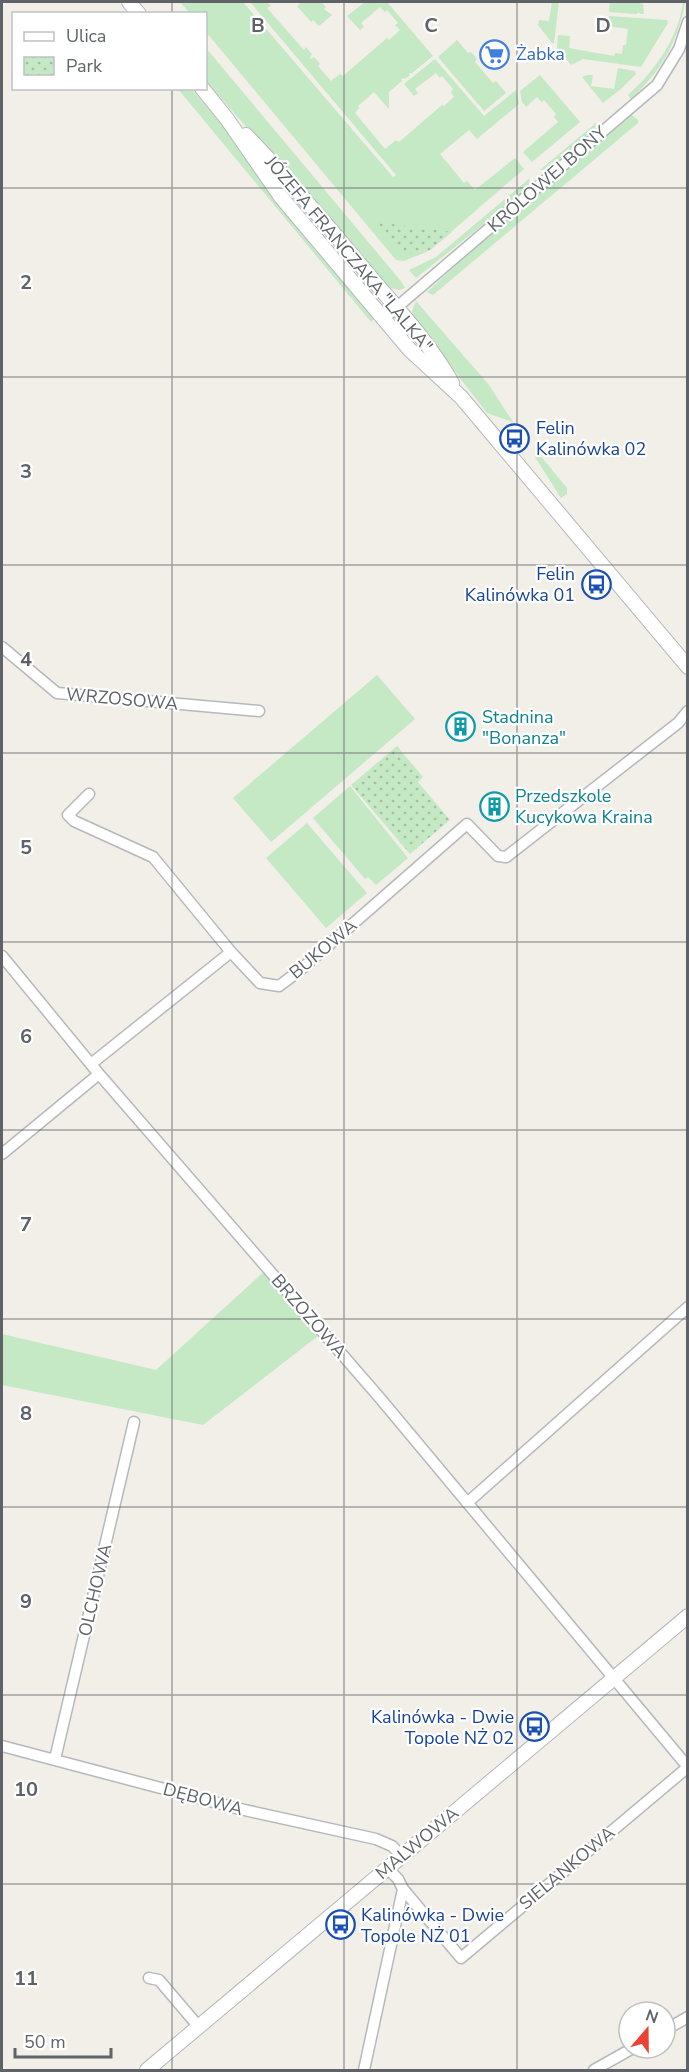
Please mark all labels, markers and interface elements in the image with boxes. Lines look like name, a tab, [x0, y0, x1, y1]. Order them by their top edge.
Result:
legend	[12, 12, 207, 90]
text: B	[251, 12, 265, 39]
text: C	[424, 12, 438, 39]
text: D	[595, 12, 611, 39]
text: Ulica	[66, 24, 106, 48]
supermarket icon: Żabka	[479, 38, 511, 70]
place label: Żabka	[516, 42, 565, 66]
text: Park	[66, 54, 103, 78]
street label: KRÓLOWEJ BONY	[482, 120, 612, 237]
street label: JÓZEFA FRANCZAKA "LALKA"	[259, 150, 438, 357]
text: 2	[20, 269, 32, 296]
place label: Felin Kalinówka 02	[536, 416, 646, 461]
bus stop icon: Felin Kalinówka 02	[499, 422, 531, 454]
text: 3	[20, 458, 32, 485]
place label: Felin Kalinówka 01	[465, 562, 575, 607]
bus stop icon: Felin Kalinówka 01	[580, 568, 612, 600]
text: 4	[20, 646, 32, 673]
street label: WRZOSOWA	[65, 682, 179, 716]
place label: Stadnina "Bonanza"	[482, 705, 566, 750]
building icon: Stadnina "Bonanza"	[445, 711, 477, 743]
place label: Przedszkole Kucykowa Kraina	[515, 784, 653, 829]
building icon: Przedszkole Kucykowa Kraina	[478, 790, 510, 822]
text: 5	[20, 834, 32, 861]
street label: BUKOWA	[284, 914, 362, 984]
text: 6	[20, 1023, 32, 1050]
text: 7	[20, 1211, 32, 1238]
street label: BRZOZOWA	[266, 1269, 352, 1363]
text: 8	[20, 1400, 32, 1427]
street label: OLCHOWA	[73, 1541, 117, 1639]
text: 9	[20, 1588, 32, 1615]
place label: Kalinówka - Dwie Topole NŻ 02	[371, 1705, 514, 1750]
bus stop icon: Kalinówka - Dwie Topole NŻ 02	[519, 1711, 551, 1743]
text: 10	[14, 1776, 38, 1803]
street label: DĘBOWA	[161, 1777, 245, 1821]
street label: MALWOWA	[370, 1801, 464, 1885]
street label: SIELANKOWA	[514, 1821, 620, 1915]
place label: Kalinówka - Dwie Topole NŻ 01	[361, 1903, 504, 1948]
bus stop icon: Kalinówka - Dwie Topole NŻ 01	[324, 1909, 356, 1941]
text: 11	[14, 1965, 38, 1992]
north arrow	[617, 2000, 677, 2060]
text: N	[642, 2004, 661, 2029]
scale bar	[15, 2021, 111, 2059]
text: 50 m	[24, 2030, 66, 2054]

